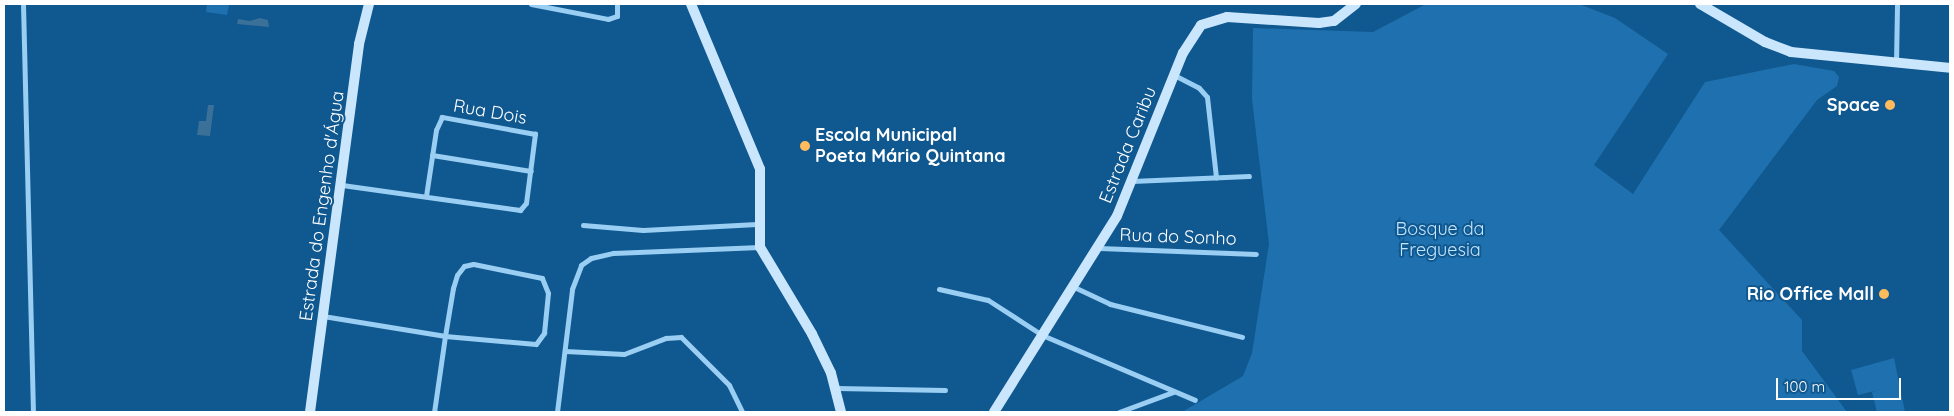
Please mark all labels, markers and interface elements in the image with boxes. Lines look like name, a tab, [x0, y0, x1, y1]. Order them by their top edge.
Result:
street label: Estrada Caribu	[1095, 84, 1161, 206]
street label: Estrada do Engenho d'Água	[295, 90, 349, 322]
place label: Space	[1827, 94, 1880, 116]
street label: Rua Dois	[452, 95, 528, 129]
marker: Space	[1884, 99, 1896, 111]
place label: Escola Municipal Poeta Mário Quintana	[815, 125, 1005, 168]
marker: Escola Municipal Poeta Mário Quintana	[799, 140, 811, 152]
park label: Bosque da Freguesia	[1395, 219, 1485, 262]
street label: Rua do Sonho	[1119, 224, 1237, 250]
place label: Rio Office Mall	[1747, 283, 1874, 305]
marker: Rio Office Mall	[1878, 288, 1890, 300]
scale bar	[1779, 368, 1904, 400]
text: 100 m	[1784, 377, 1825, 396]

